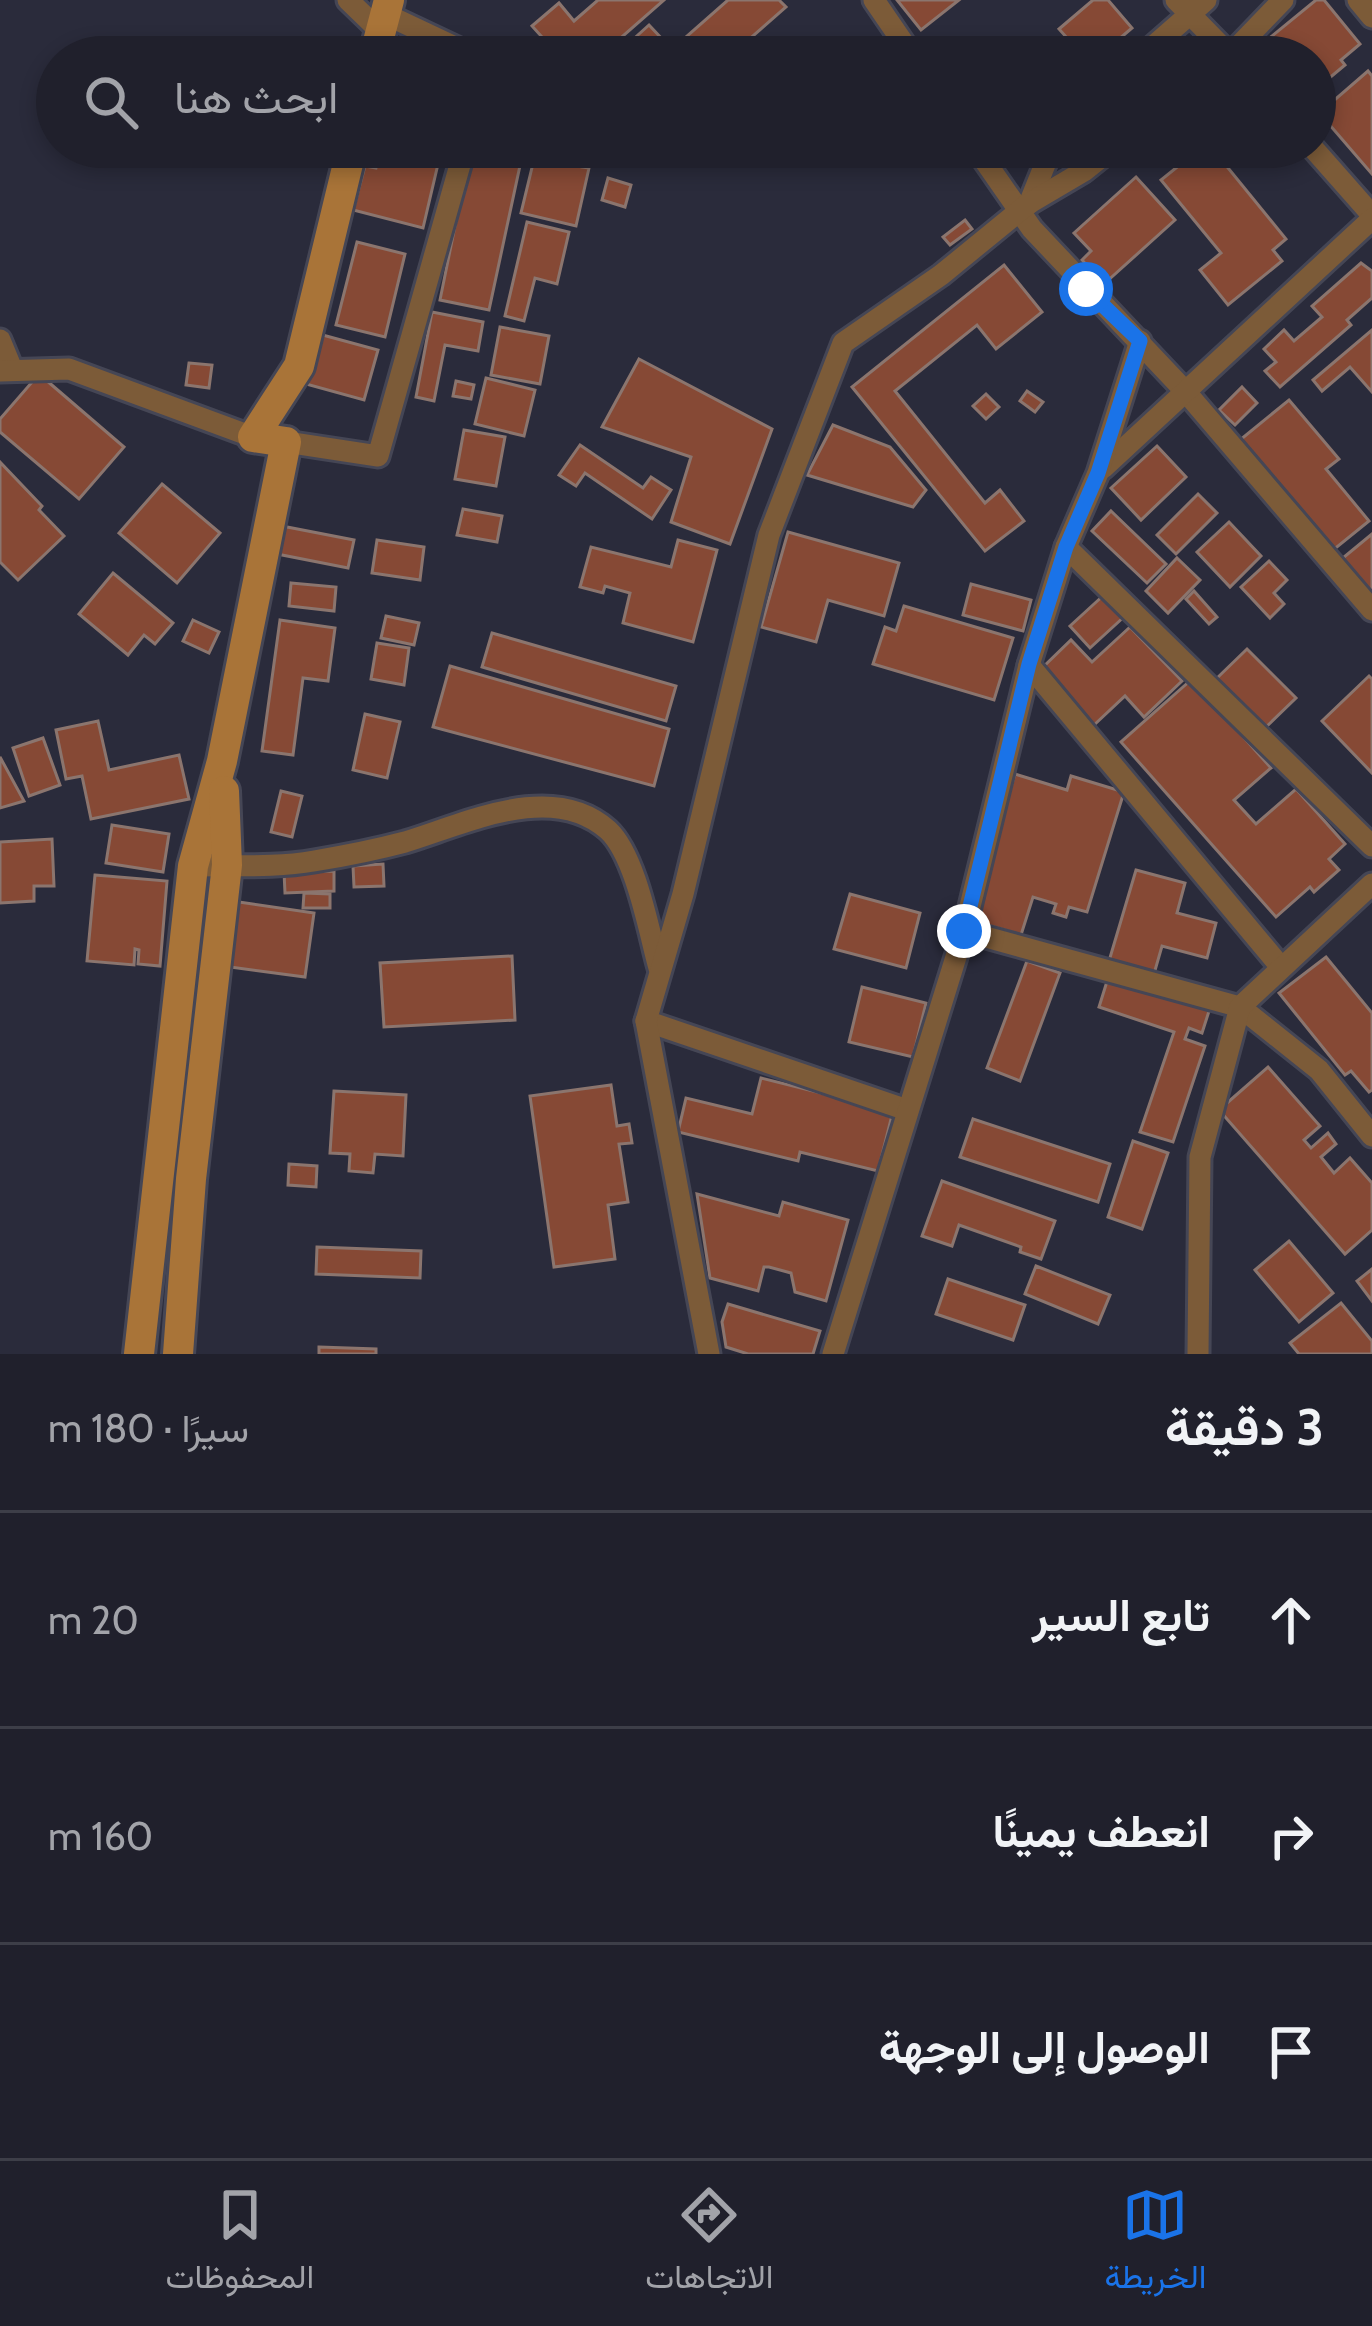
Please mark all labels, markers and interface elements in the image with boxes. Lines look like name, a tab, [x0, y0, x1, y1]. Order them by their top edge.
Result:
search box	[36, 36, 1336, 168]
icon: search	[78, 69, 144, 135]
text: ابحث هنا	[174, 70, 339, 124]
route start	[1059, 262, 1113, 316]
route end	[937, 904, 991, 958]
text: 3 دقيقة	[1165, 1396, 1324, 1458]
text: سيرًا · 180 m	[48, 1404, 249, 1452]
icon: ahead	[1258, 1587, 1324, 1653]
text: تابع السير	[1032, 1588, 1210, 1642]
text: 20 m	[48, 1596, 139, 1644]
icon: right	[1258, 1803, 1324, 1869]
text: انعطف يمينًا	[992, 1804, 1210, 1858]
text: 160 m	[48, 1812, 153, 1860]
icon: arrive	[1258, 2019, 1324, 2085]
text: الوصول إلى الوجهة	[879, 2020, 1210, 2074]
tab: المحفوظات	[166, 2182, 314, 2306]
tab: الاتجاهات	[645, 2182, 773, 2306]
tab: الخريطة	[1104, 2182, 1206, 2306]

